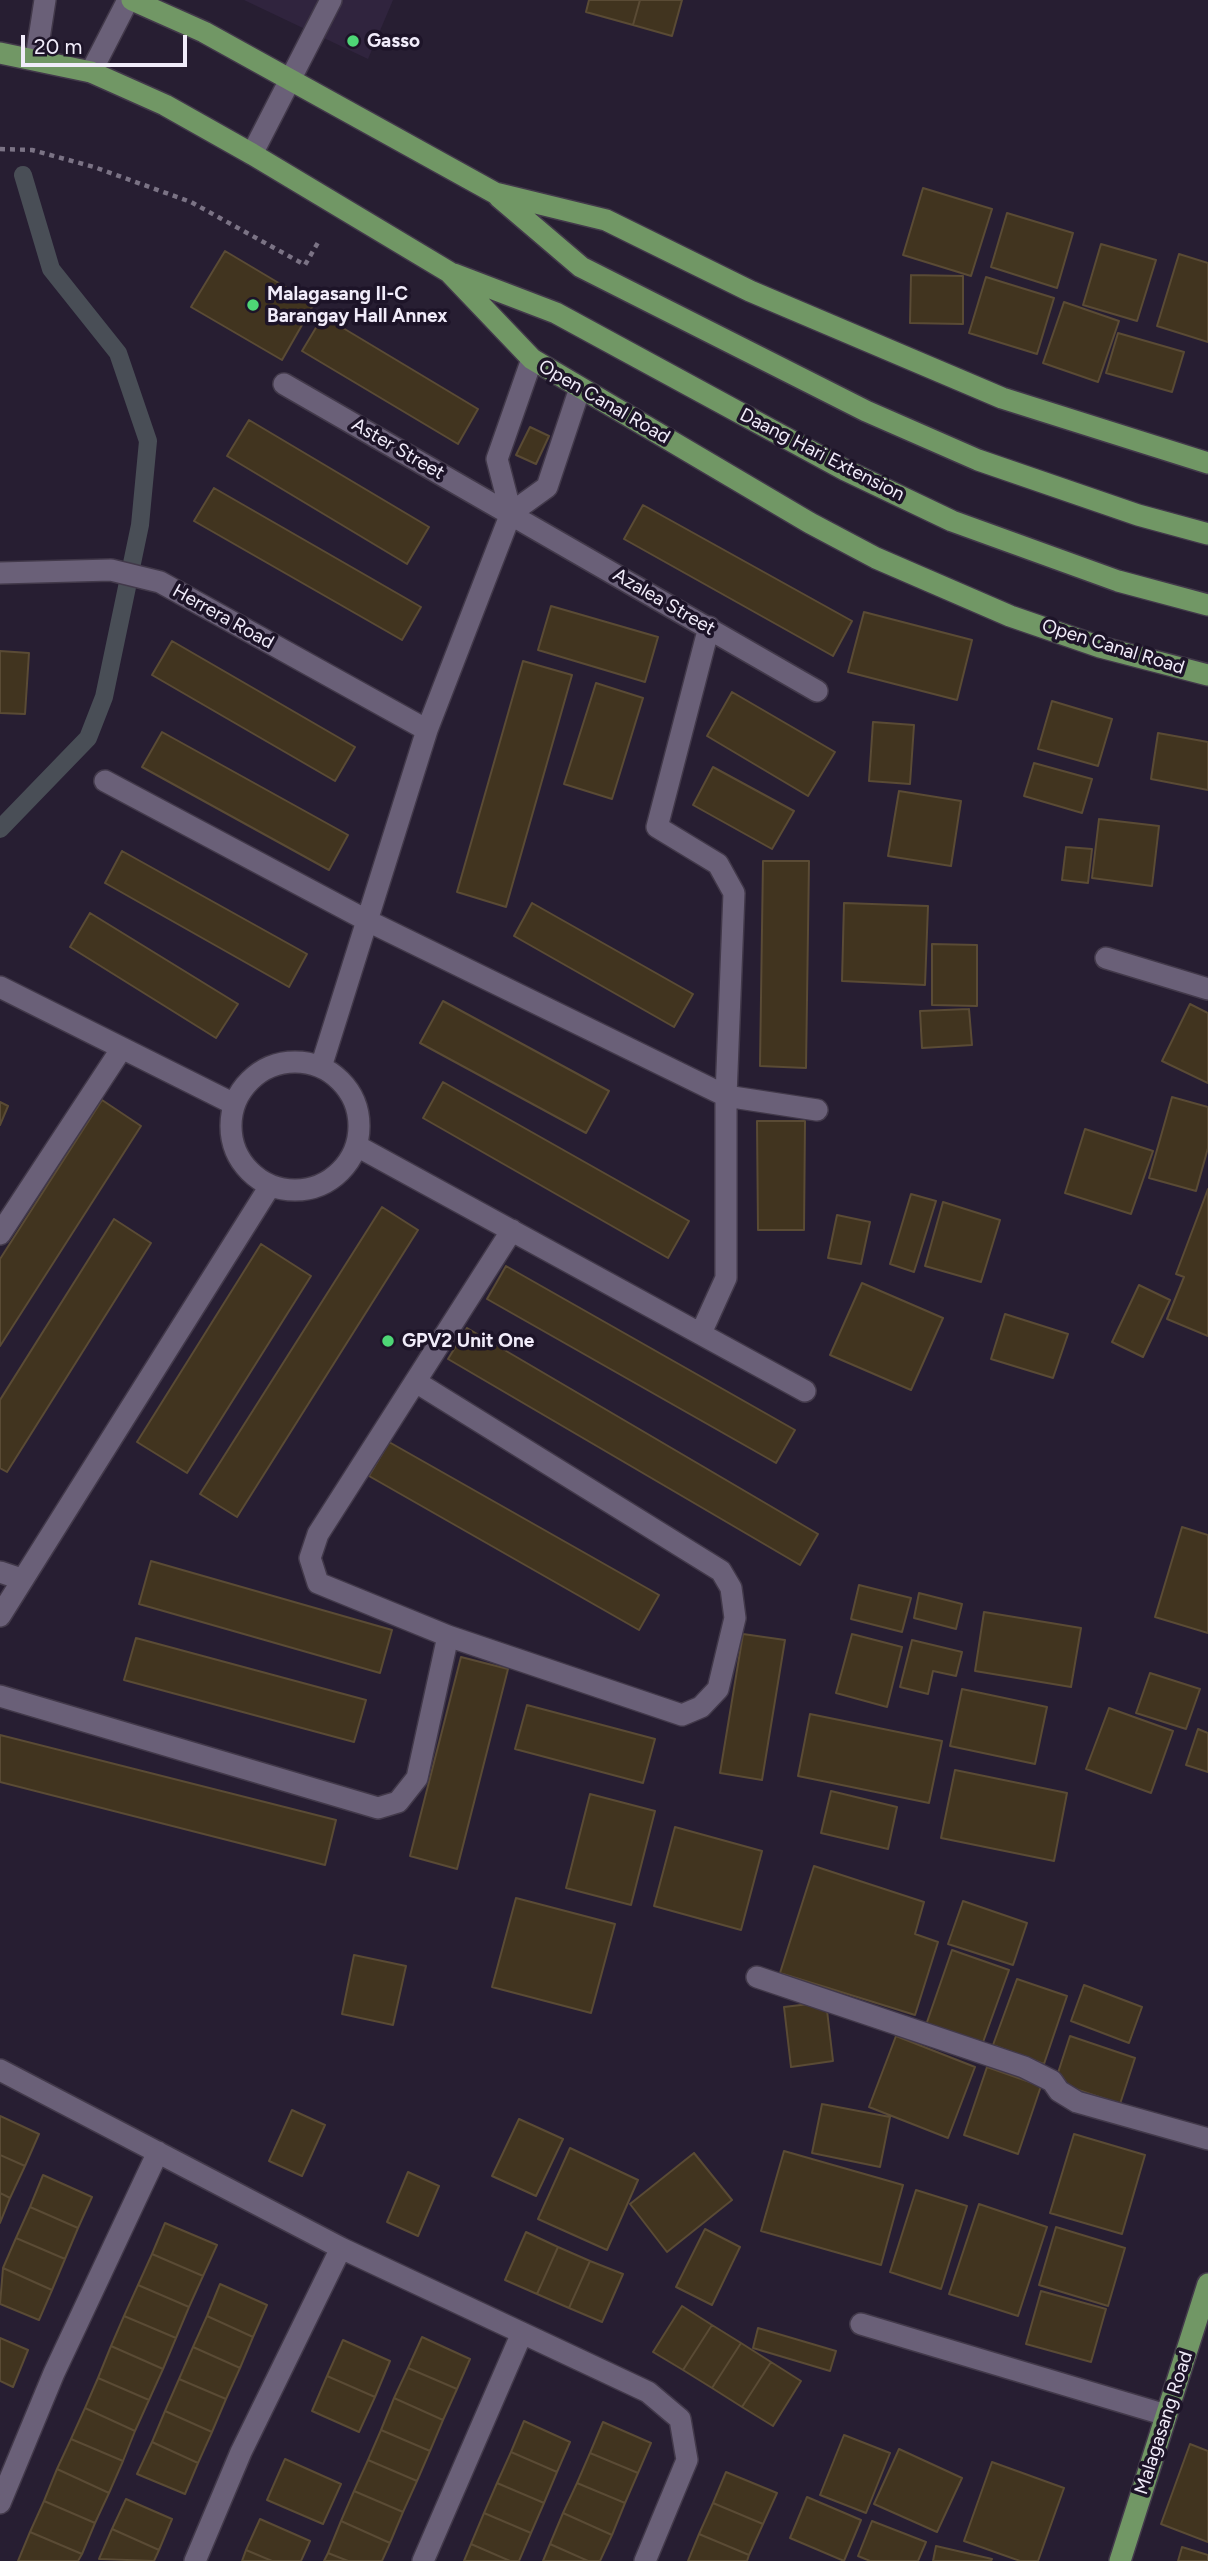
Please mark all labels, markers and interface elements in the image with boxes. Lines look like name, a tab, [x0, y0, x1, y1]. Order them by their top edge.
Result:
scale bar	[24, 21, 191, 65]
place label: Gasso	[367, 30, 420, 52]
marker: Gasso	[345, 33, 361, 49]
text: 20 m	[34, 34, 82, 59]
place label: Malagasang II-C Barangay Hall Annex	[267, 283, 447, 327]
marker: Malagasang II-C Barangay Hall Annex	[245, 297, 261, 313]
street label: Open Canal Road	[534, 355, 674, 449]
street label: Daang Hari Extension	[736, 404, 908, 506]
street label: Aster Street	[347, 413, 449, 485]
street label: Azalea Street	[609, 564, 719, 640]
street label: Herrera Road	[168, 580, 278, 654]
street label: Open Canal Road	[1039, 614, 1187, 680]
place label: GPV2 Unit One	[402, 1330, 534, 1352]
marker: GPV2 Unit One	[380, 1333, 396, 1349]
street label: Malagasang Road	[1130, 2349, 1198, 2497]

